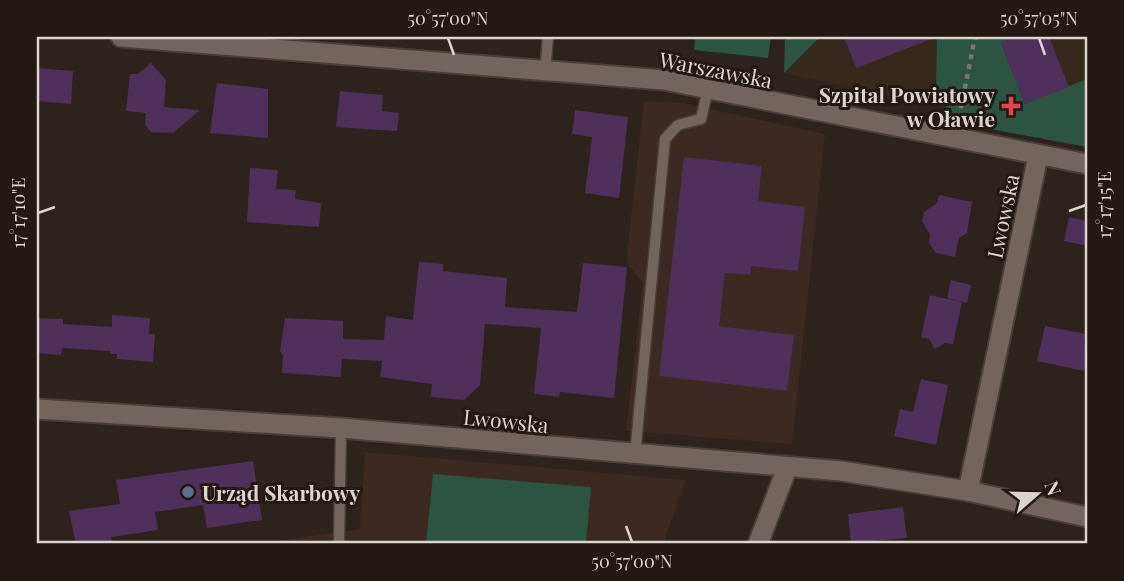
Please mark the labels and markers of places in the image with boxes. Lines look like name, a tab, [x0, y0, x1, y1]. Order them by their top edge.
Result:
place label: Szpital Powiatowy w Oławie	[819, 80, 995, 132]
marker: Szpital Powiatowy w Oławie	[1001, 96, 1021, 116]
place label: Urząd Skarbowy	[202, 478, 360, 506]
marker: Urząd Skarbowy	[180, 484, 196, 500]

